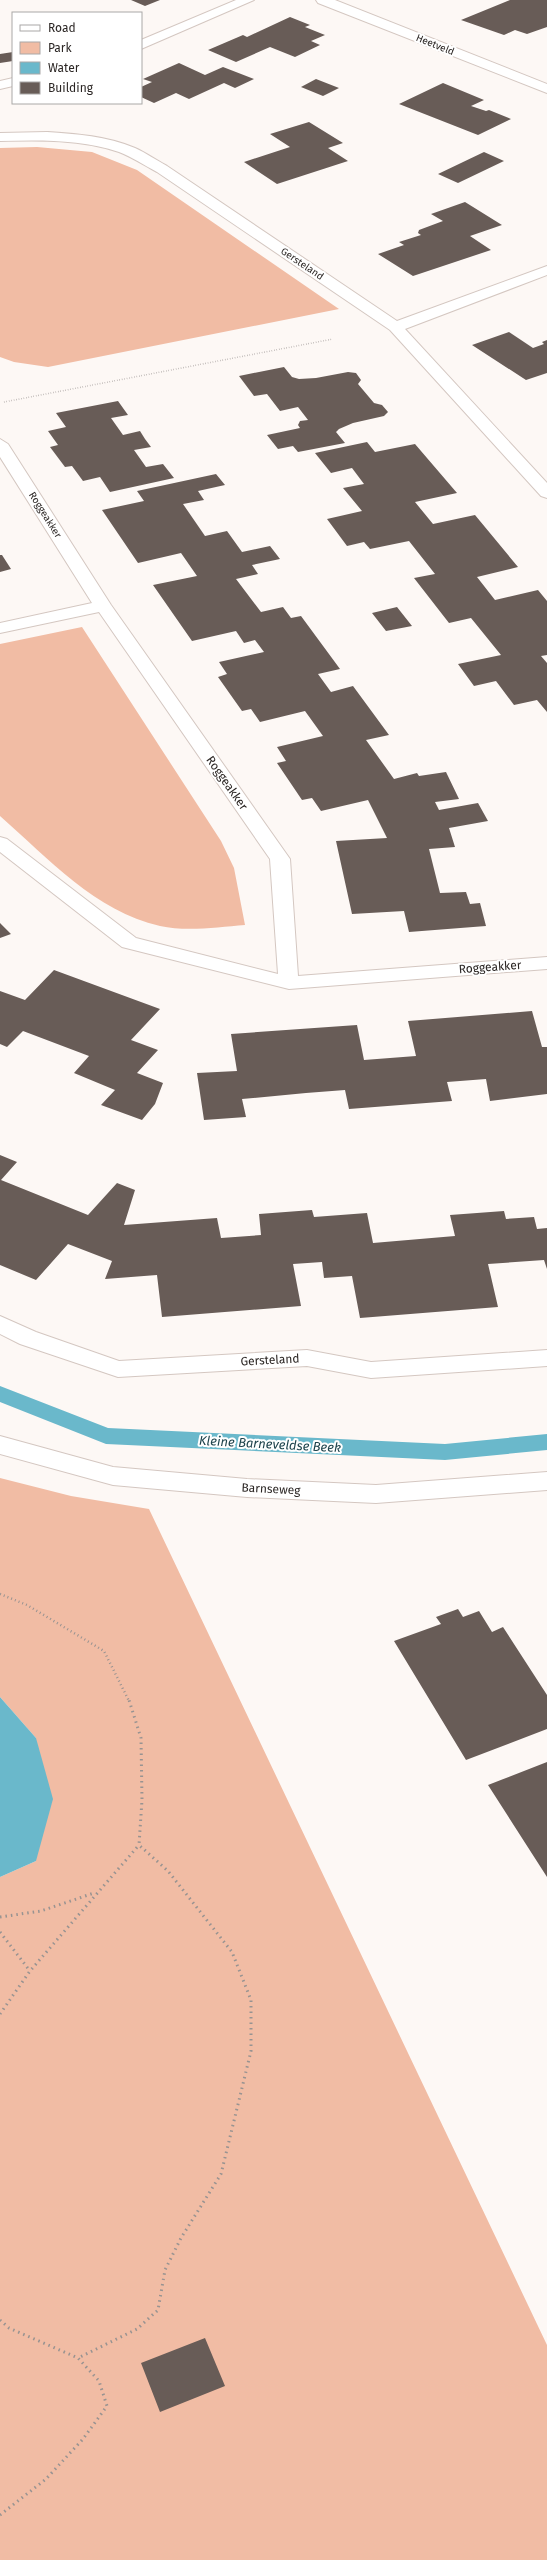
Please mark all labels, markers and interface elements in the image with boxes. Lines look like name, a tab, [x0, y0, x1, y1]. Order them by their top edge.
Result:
legend	[12, 12, 142, 104]
text: Road	[48, 21, 76, 35]
street label: Heetveld	[414, 32, 456, 58]
text: Park	[48, 41, 72, 55]
text: Water	[48, 61, 80, 75]
text: Building	[48, 81, 94, 95]
street label: Gersteland	[278, 245, 326, 283]
street label: Roggeakker	[26, 490, 64, 540]
street label: Roggeakker	[203, 753, 251, 813]
street label: Roggeakker	[458, 958, 522, 976]
street label: Gersteland	[240, 1351, 300, 1369]
water label: Kleine Barneveldse Beek	[199, 1433, 341, 1455]
street label: Barnseweg	[241, 1480, 302, 1498]

